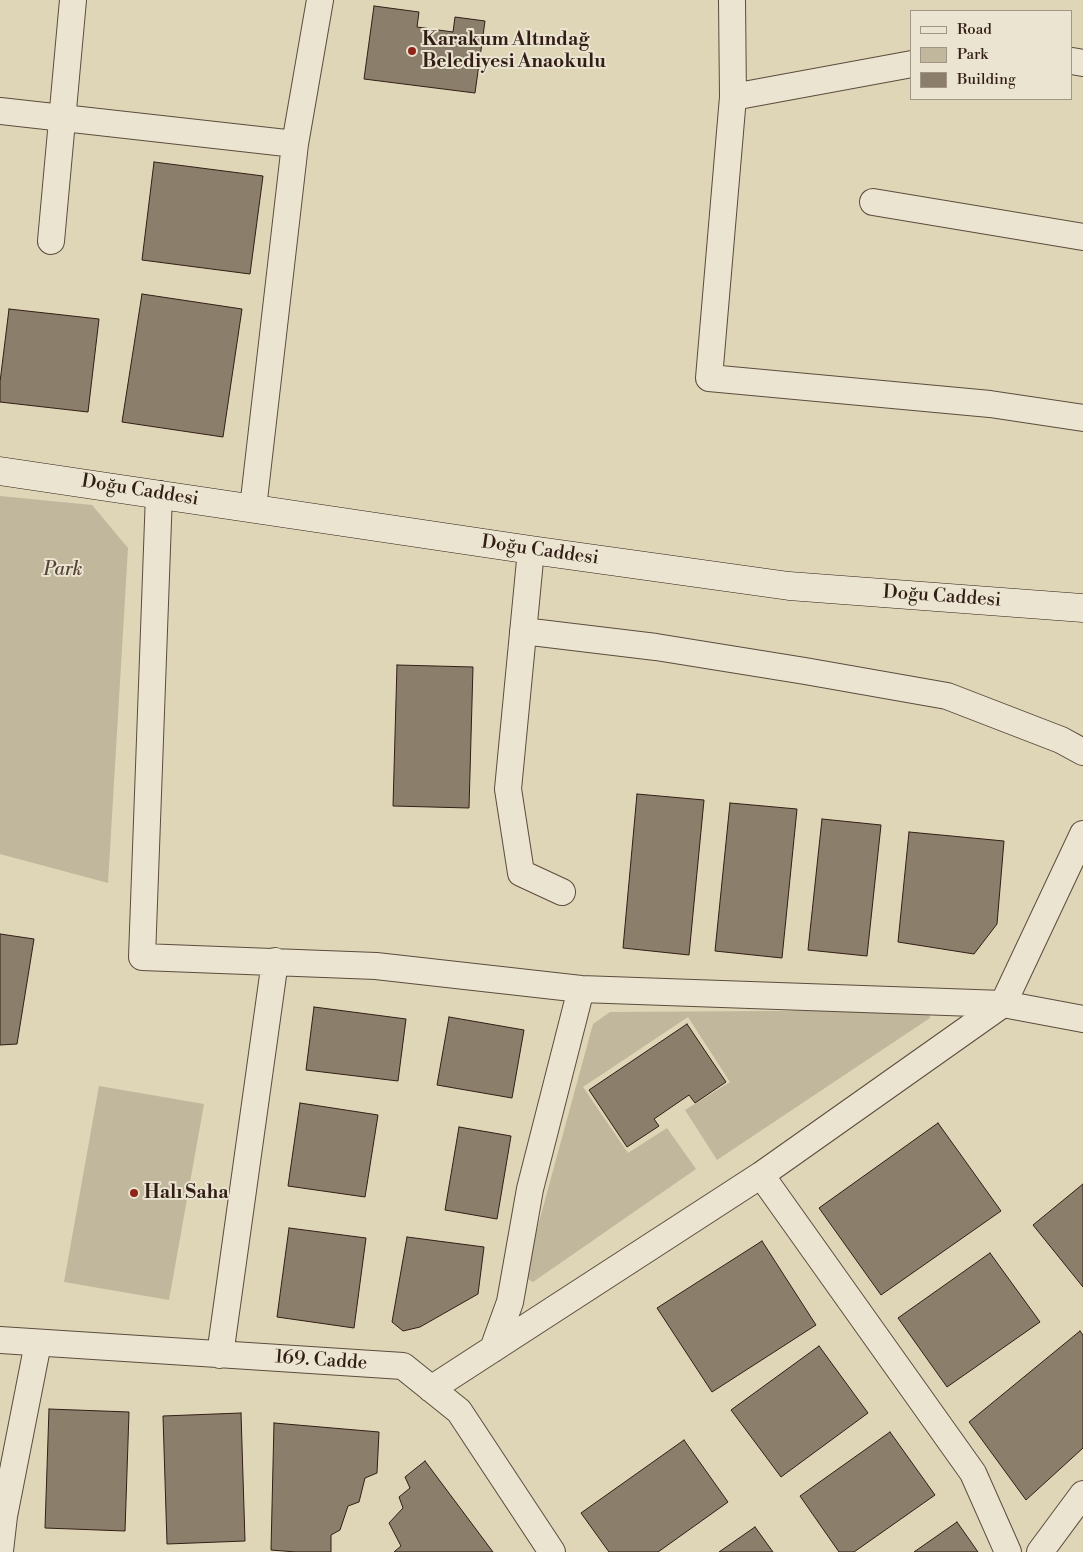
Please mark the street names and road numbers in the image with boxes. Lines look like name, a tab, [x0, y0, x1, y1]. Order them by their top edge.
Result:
street label: Doğu Caddesi	[80, 470, 200, 512]
street label: Doğu Caddesi	[480, 531, 600, 571]
street label: Doğu Caddesi	[882, 581, 1002, 613]
street label: 169. Cadde	[274, 1346, 368, 1376]

